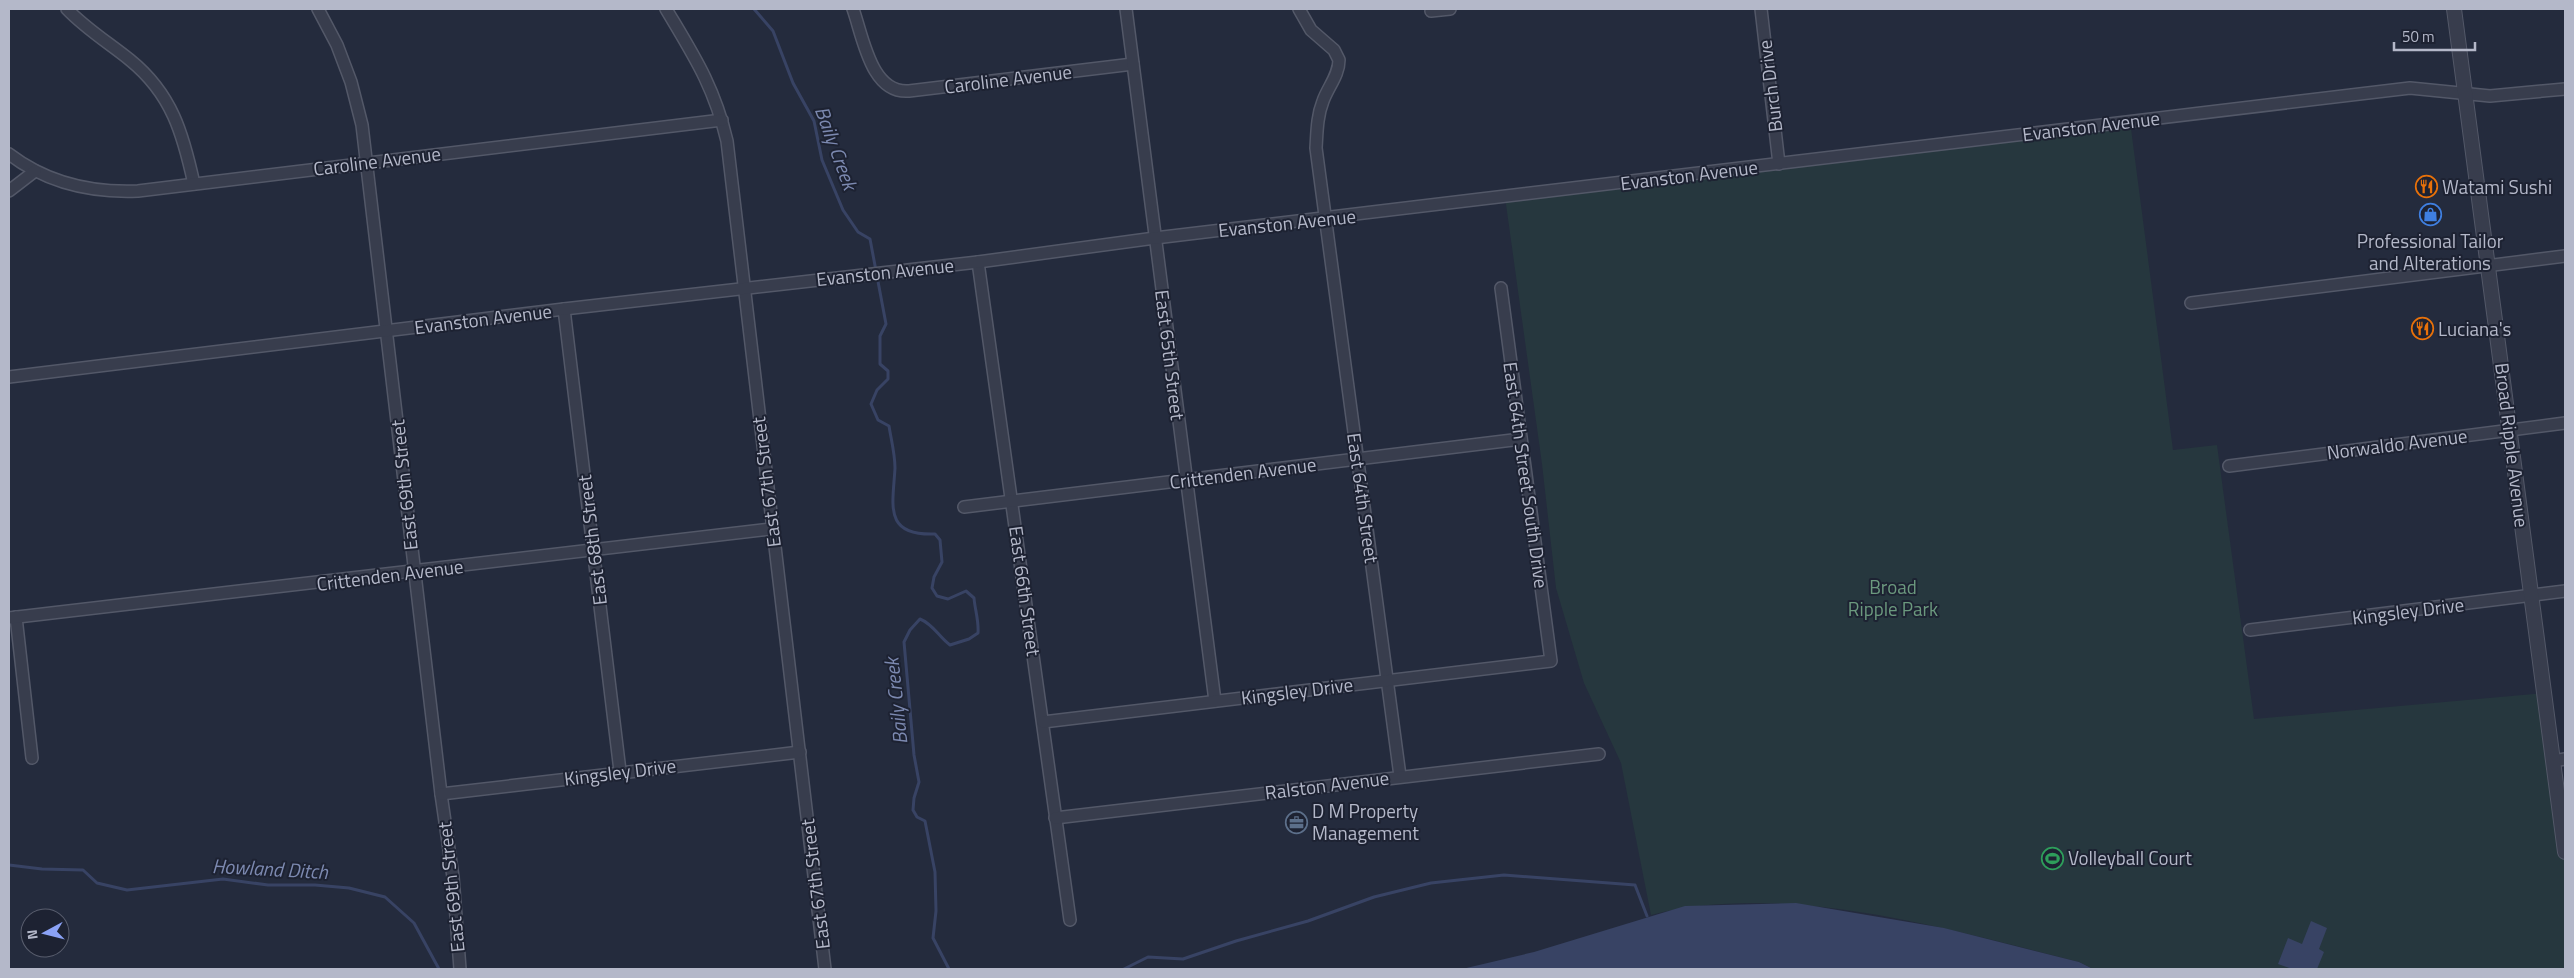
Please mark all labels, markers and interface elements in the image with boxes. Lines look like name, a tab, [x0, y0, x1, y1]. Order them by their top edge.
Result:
scale bar	[2394, 20, 2475, 52]
text: 50 m	[2402, 25, 2435, 48]
street label: Burch Drive	[1749, 38, 1790, 134]
street label: Caroline Avenue	[943, 56, 1073, 101]
water label: Baily Creek	[807, 102, 867, 196]
street label: Evanston Avenue	[2021, 103, 2161, 148]
street label: Caroline Avenue	[312, 138, 442, 183]
street label: Evanston Avenue	[1619, 152, 1759, 197]
place label: Watami Sushi	[2442, 172, 2552, 201]
restaurant icon: Watami Sushi	[2414, 175, 2438, 199]
street label: Evanston Avenue	[1217, 201, 1357, 244]
shop icon: Professional Tailor and Alterations	[2418, 203, 2442, 227]
place label: Professional Tailor and Alterations	[2357, 226, 2504, 277]
street label: Evanston Avenue	[815, 250, 955, 293]
street label: East 65th Street	[1148, 288, 1193, 422]
street label: Evanston Avenue	[413, 296, 553, 341]
place label: Luciana's	[2438, 314, 2512, 343]
restaurant icon: Luciana's	[2410, 317, 2434, 341]
street label: East 64th Street South Drive	[1496, 360, 1557, 590]
street label: Broad Ripple Avenue	[2488, 361, 2537, 529]
street label: East 67th Street	[743, 415, 788, 549]
street label: East 69th Street	[382, 418, 425, 552]
street label: Norwaldo Avenue	[2325, 420, 2469, 467]
street label: East 64th Street	[1340, 431, 1387, 565]
street label: Crittenden Avenue	[1168, 449, 1318, 496]
street label: East 68th Street	[569, 473, 614, 607]
street label: East 66th Street	[1002, 524, 1049, 658]
street label: Crittenden Avenue	[315, 551, 465, 598]
park label: Broad Ripple Park	[1848, 572, 1938, 623]
street label: Kingsley Drive	[2350, 589, 2466, 632]
water label: Baily Creek	[875, 654, 915, 746]
street label: Kingsley Drive	[1239, 669, 1355, 712]
street label: Kingsley Drive	[562, 750, 678, 793]
street label: Ralston Avenue	[1263, 762, 1391, 807]
place label: D M Property Management	[1312, 796, 1419, 847]
office icon: D M Property Management	[1284, 810, 1308, 834]
street label: East 67th Street	[792, 817, 837, 951]
street label: East 69th Street	[429, 820, 472, 954]
place label: Volleyball Court	[2068, 843, 2192, 872]
sports icon: Volleyball Court	[2040, 846, 2064, 870]
water label: Howland Ditch	[211, 850, 330, 887]
north arrow	[20, 908, 70, 958]
text: N	[21, 929, 43, 941]

